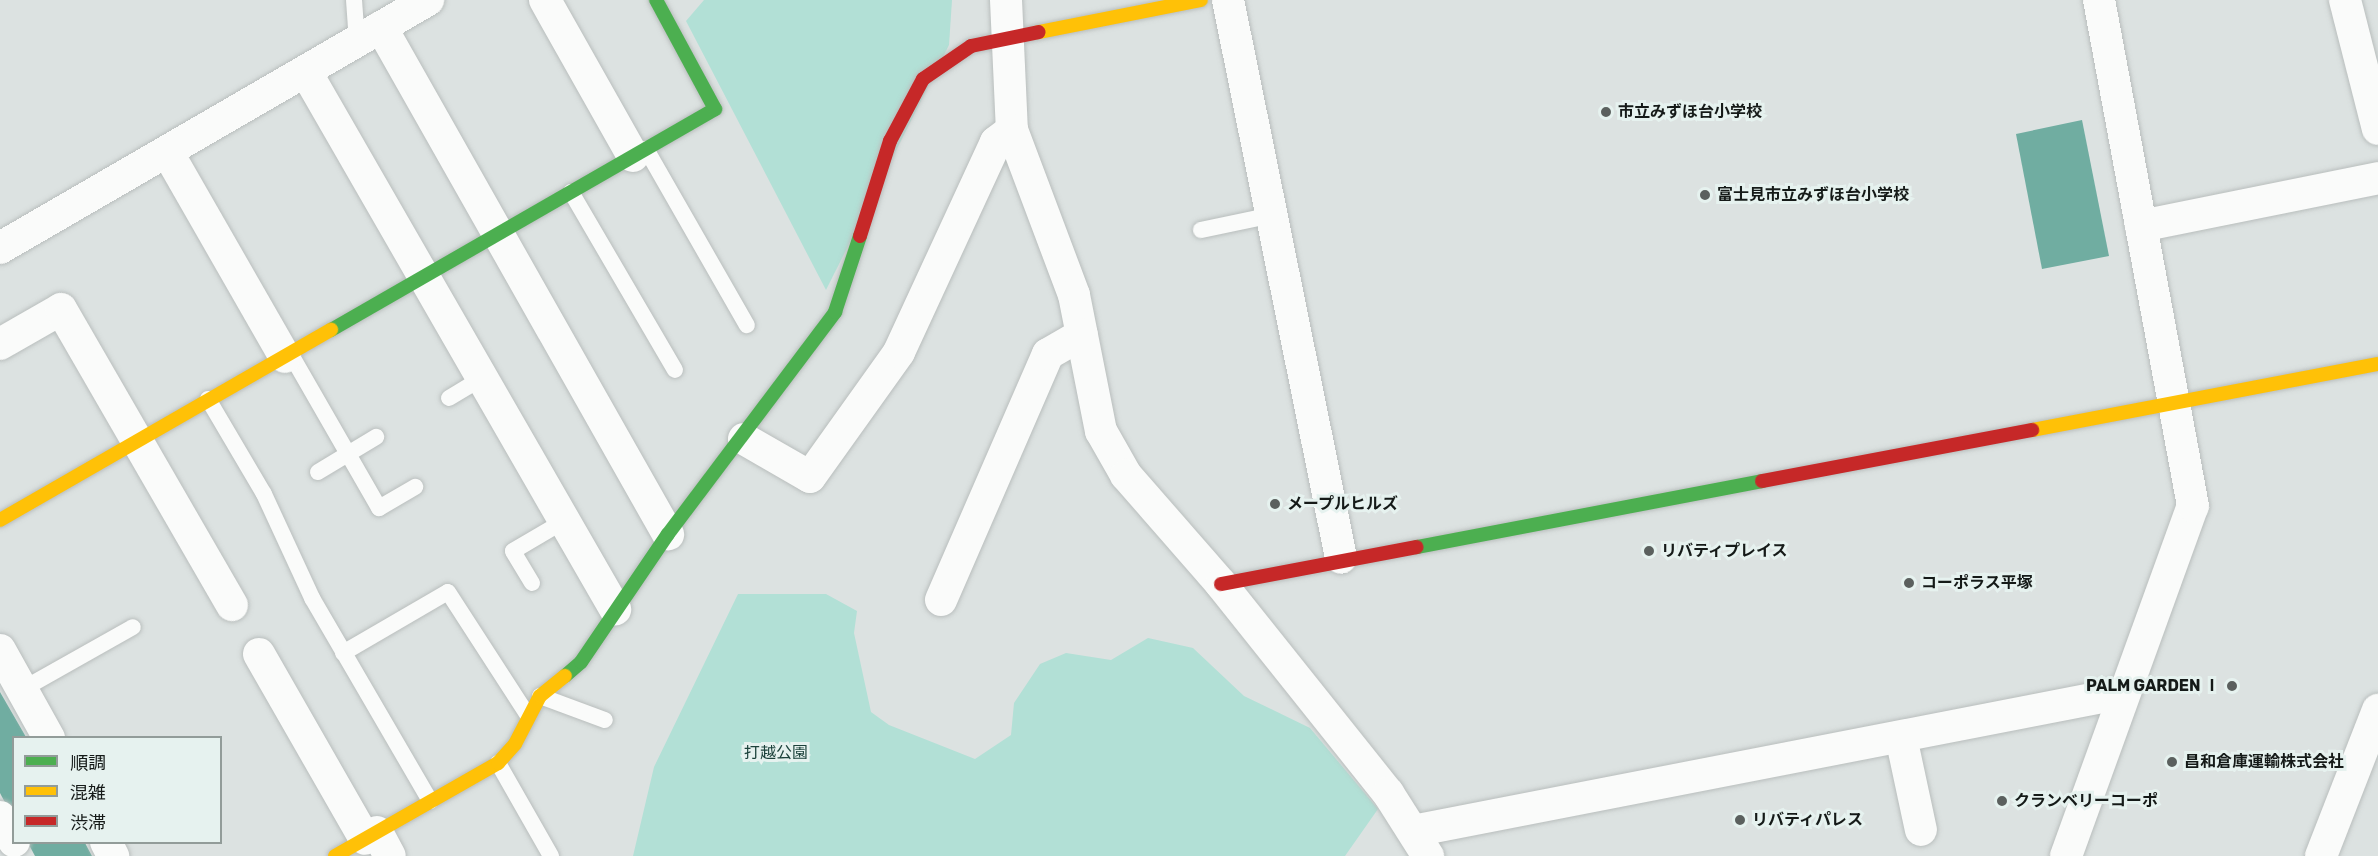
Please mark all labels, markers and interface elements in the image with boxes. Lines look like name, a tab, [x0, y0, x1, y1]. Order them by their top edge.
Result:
place label: 市立みずほ台小学校	[1618, 102, 1762, 122]
marker: 市立みずほ台小学校	[1599, 105, 1613, 119]
place label: 富士見市立みずほ台小学校	[1717, 185, 1909, 205]
marker: 富士見市立みずほ台小学校	[1698, 188, 1712, 202]
place label: メープルヒルズ	[1287, 494, 1399, 514]
marker: メープルヒルズ	[1268, 497, 1282, 511]
place label: リバティプレイス	[1661, 541, 1789, 561]
marker: リバティプレイス	[1642, 544, 1656, 558]
place label: コーポラス平塚	[1921, 573, 2033, 593]
marker: コーポラス平塚	[1902, 576, 1916, 590]
place label: PALM GARDEN Ⅰ	[2086, 676, 2220, 696]
marker: PALM GARDEN Ⅰ	[2225, 679, 2239, 693]
legend	[12, 736, 222, 844]
park label: 打越公園	[744, 743, 808, 763]
text: 順調	[70, 752, 106, 774]
place label: 昌和倉庫運輸株式会社	[2184, 752, 2344, 772]
marker: 昌和倉庫運輸株式会社	[2165, 755, 2179, 769]
text: 混雑	[70, 782, 106, 804]
place label: クランベリーコーポ	[2014, 791, 2158, 811]
marker: クランベリーコーポ	[1995, 794, 2009, 808]
place label: リバティパレス	[1752, 810, 1864, 830]
text: 渋滞	[70, 812, 106, 834]
marker: リバティパレス	[1733, 813, 1747, 827]

